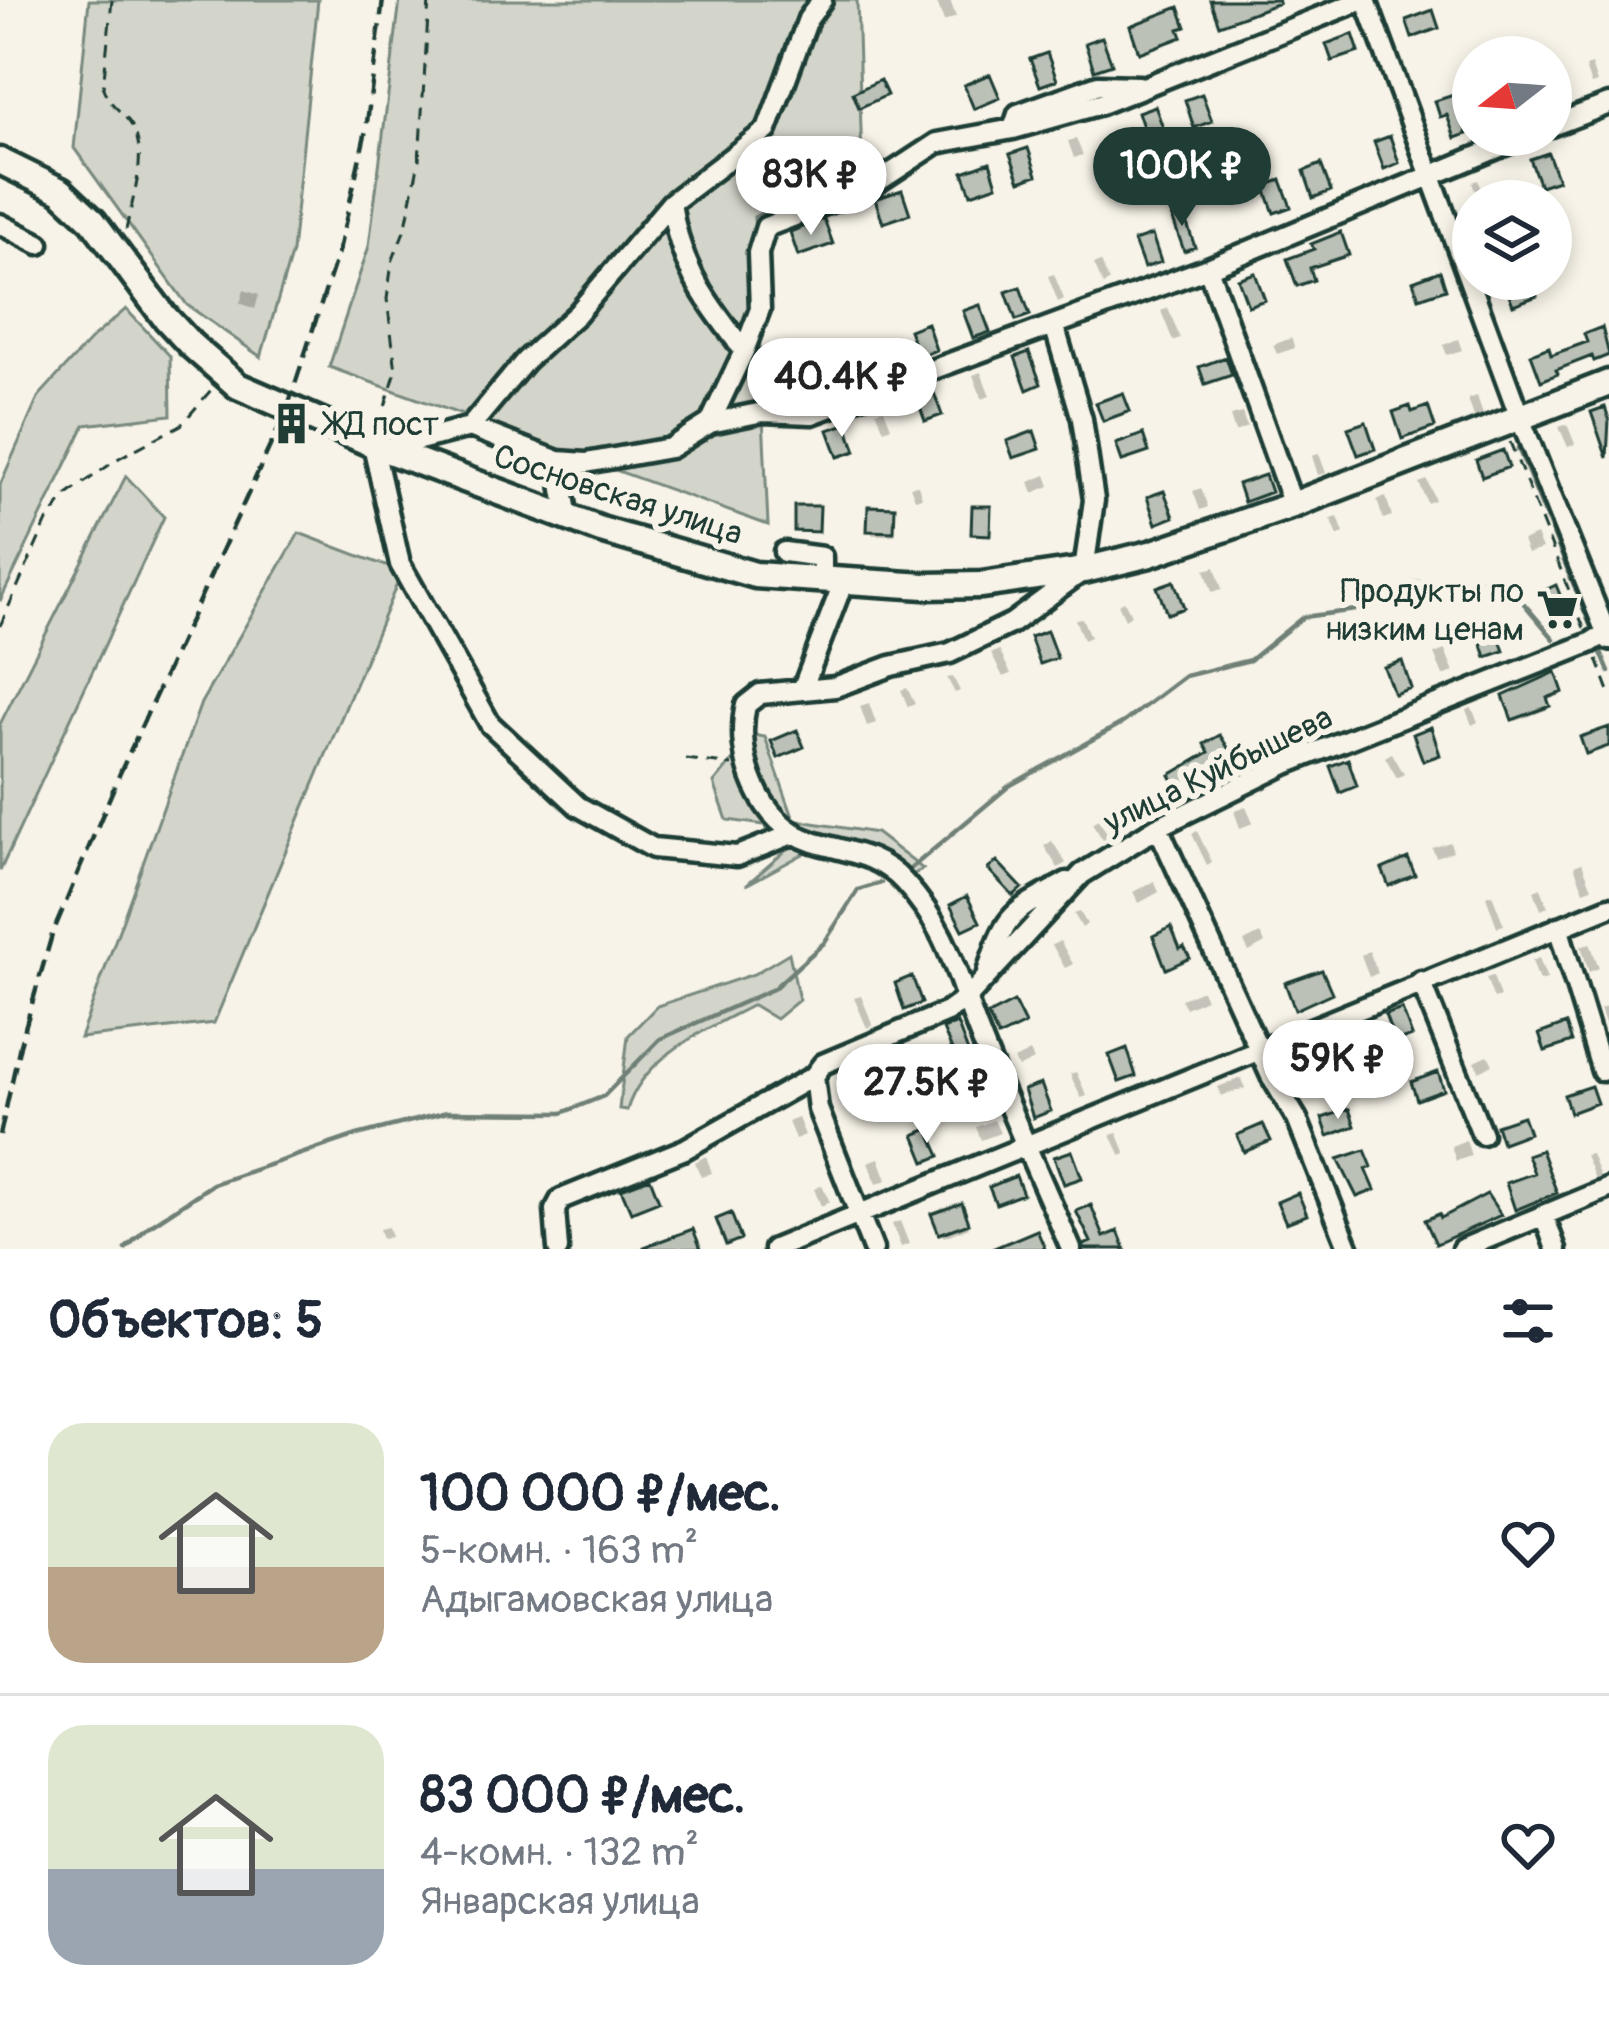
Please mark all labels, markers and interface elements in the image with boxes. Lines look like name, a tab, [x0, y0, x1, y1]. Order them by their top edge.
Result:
north arrow	[1452, 36, 1572, 156]
map controls	[1452, 36, 1572, 300]
pin: 100K ₽	[1084, 127, 1280, 229]
pin: 83K ₽	[727, 136, 895, 238]
text: 100K ₽	[1120, 141, 1244, 190]
text: 83K ₽	[763, 150, 859, 199]
button: layers	[1452, 180, 1572, 300]
pin: 40.4K ₽	[731, 338, 953, 440]
text: 40.4K ₽	[774, 352, 910, 401]
building icon: ЖД пост	[268, 401, 314, 447]
place label: ЖД пост	[320, 404, 439, 445]
street label: Сосновская улица	[488, 435, 748, 555]
place label: Продукты по низким ценам	[1326, 571, 1524, 650]
supermarket icon: Продукты по низким ценам	[1535, 587, 1581, 633]
street label: улица Куйбышева	[1096, 697, 1339, 844]
pin: 59K ₽	[1254, 1020, 1422, 1122]
text: 59K ₽	[1290, 1034, 1386, 1083]
pin: 27.5K ₽	[816, 1044, 1038, 1146]
text: 27.5K ₽	[863, 1058, 991, 1107]
icon: filters	[1495, 1288, 1561, 1354]
text: Объектов: 5	[48, 1289, 323, 1353]
text: 100 000 ₽/мес.	[420, 1462, 781, 1526]
icon: home	[144, 1471, 288, 1615]
icon: heart	[1495, 1510, 1561, 1576]
text: 5-комн. · 163 m²	[420, 1526, 698, 1575]
text: Адыгамовская улица	[420, 1575, 773, 1624]
text: 83 000 ₽/мес.	[420, 1764, 746, 1828]
icon: home	[144, 1773, 288, 1917]
icon: heart	[1495, 1812, 1561, 1878]
text: 4-комн. · 132 m²	[420, 1828, 699, 1877]
text: Январская улица	[420, 1877, 700, 1926]

